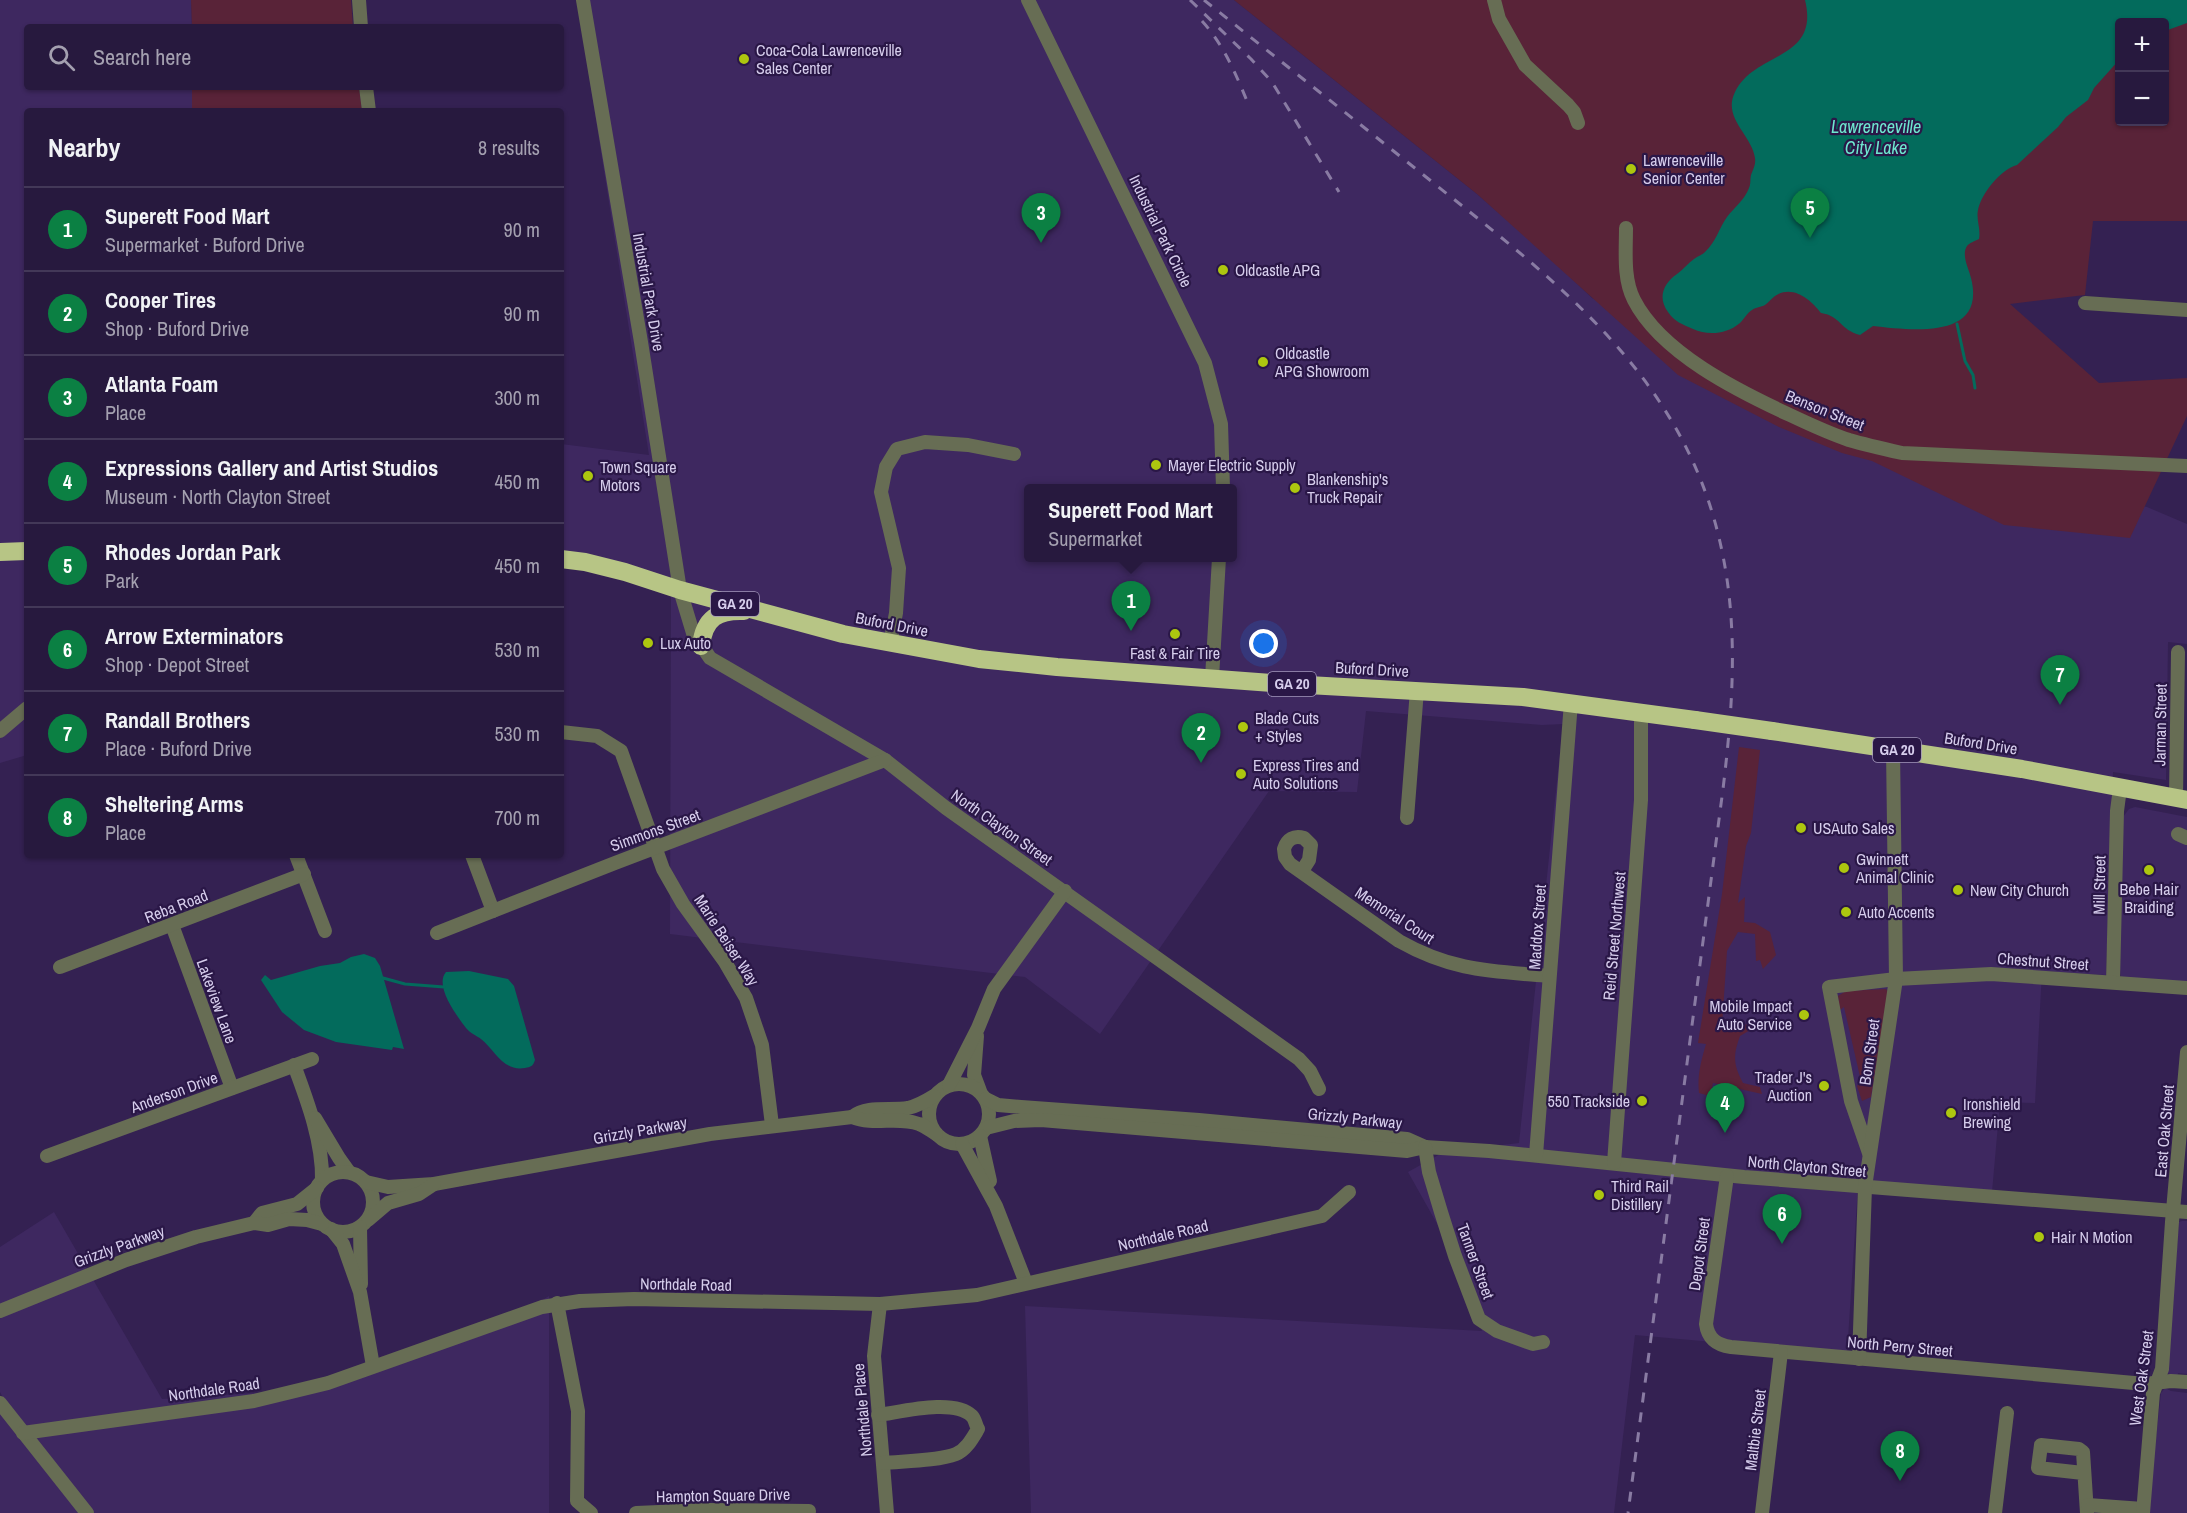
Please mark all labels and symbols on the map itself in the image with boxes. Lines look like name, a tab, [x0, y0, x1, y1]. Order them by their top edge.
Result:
place label: Coca-Cola Lawrenceville Sales Center	[756, 39, 902, 79]
marker: Coca-Cola Lawrenceville Sales Center	[737, 52, 751, 66]
water label: Lawrenceville City Lake	[1831, 114, 1921, 160]
place label: Lawrenceville Senior Center	[1643, 149, 1725, 189]
marker: Lawrenceville Senior Center	[1624, 162, 1638, 176]
street label: Industrial Park Circle	[1124, 171, 1198, 291]
pin: 5	[1790, 188, 1830, 238]
pin: 3	[1022, 194, 1060, 243]
street label: Industrial Park Drive	[628, 231, 670, 353]
place label: Oldcastle APG	[1235, 259, 1320, 281]
marker: Oldcastle APG	[1216, 263, 1230, 277]
place label: Oldcastle APG Showroom	[1274, 342, 1369, 382]
marker: Oldcastle APG Showroom	[1256, 355, 1270, 369]
street label: Benson Street	[1782, 384, 1868, 436]
place label: Mayer Electric Supply	[1168, 454, 1296, 476]
place label: Town Square Motors	[600, 456, 677, 496]
marker: Mayer Electric Supply	[1149, 458, 1163, 472]
place label: Blankenship's Truck Repair	[1307, 468, 1388, 508]
marker: Town Square Motors	[581, 469, 595, 483]
marker: Blankenship's Truck Repair	[1288, 481, 1302, 495]
pin: 1	[1112, 582, 1150, 631]
road number: GA 20	[711, 592, 759, 616]
street label: Buford Drive	[854, 606, 930, 642]
marker: Fast & Fair Tire	[1168, 627, 1182, 641]
your location	[1249, 629, 1278, 658]
place label: Lux Auto	[660, 632, 711, 654]
marker: Lux Auto	[641, 636, 655, 650]
place label: Fast & Fair Tire	[1130, 642, 1220, 664]
street label: Buford Drive	[1335, 656, 1409, 682]
pin: 7	[2040, 656, 2080, 705]
road number: GA 20	[1268, 672, 1316, 696]
street label: Jarman Street	[2148, 683, 2172, 766]
place label: Blade Cuts + Styles	[1255, 707, 1319, 747]
pin: 2	[1182, 714, 1220, 763]
marker: Blade Cuts + Styles	[1236, 720, 1250, 734]
street label: Buford Drive	[1943, 726, 2019, 760]
road number: GA 20	[1873, 738, 1921, 762]
place label: Express Tires and Auto Solutions	[1252, 754, 1359, 794]
marker: Express Tires and Auto Solutions	[1234, 767, 1248, 781]
street label: North Clayton Street	[947, 784, 1057, 870]
street label: Simmons Street	[607, 803, 703, 856]
place label: USAuto Sales	[1813, 817, 1895, 839]
marker: USAuto Sales	[1794, 821, 1808, 835]
place label: Gwinnett Animal Clinic	[1855, 848, 1934, 888]
street label: Mill Street	[2087, 855, 2111, 915]
marker: Gwinnett Animal Clinic	[1837, 861, 1851, 875]
marker: Bebe Hair Braiding	[2142, 863, 2156, 877]
street label: Reid Street Northwest	[1597, 870, 1631, 1001]
place label: Bebe Hair Braiding	[2119, 878, 2179, 918]
place label: New City Church	[1970, 879, 2069, 901]
street label: Memorial Court	[1351, 881, 1439, 949]
street label: Maddox Street	[1523, 883, 1551, 970]
marker: New City Church	[1951, 883, 1965, 897]
street label: Reba Road	[141, 884, 211, 928]
street label: Marie Beiser Way	[689, 890, 765, 990]
place label: Auto Accents	[1857, 901, 1935, 923]
marker: Auto Accents	[1839, 905, 1853, 919]
street label: Chestnut Street	[1997, 947, 2090, 975]
street label: Lakeview Lane	[192, 956, 242, 1046]
place label: Mobile Impact Auto Service	[1710, 995, 1792, 1035]
marker: Mobile Impact Auto Service	[1797, 1008, 1811, 1022]
street label: Born Street	[1853, 1017, 1885, 1086]
street label: Anderson Drive	[126, 1066, 221, 1118]
place label: Trader J's Auction	[1755, 1066, 1812, 1106]
marker: Trader J's Auction	[1817, 1079, 1831, 1093]
pin: 4	[1706, 1084, 1744, 1133]
street label: East Oak Street	[2149, 1084, 2179, 1178]
place label: 550 Trackside	[1548, 1090, 1630, 1112]
place label: Ironshield Brewing	[1963, 1093, 2021, 1133]
marker: 550 Trackside	[1635, 1094, 1649, 1108]
street label: Grizzly Parkway	[1307, 1102, 1404, 1134]
marker: Ironshield Brewing	[1944, 1106, 1958, 1120]
street label: Grizzly Parkway	[591, 1111, 689, 1149]
street label: North Clayton Street	[1747, 1150, 1868, 1182]
place label: Third Rail Distillery	[1611, 1175, 1669, 1215]
marker: Third Rail Distillery	[1592, 1188, 1606, 1202]
pin: 6	[1762, 1194, 1802, 1244]
street label: Northdale Road	[1116, 1214, 1210, 1256]
street label: Depot Street	[1683, 1216, 1715, 1292]
street label: Grizzly Parkway	[71, 1219, 168, 1273]
street label: Tanner Street	[1452, 1220, 1500, 1302]
place label: Hair N Motion	[2051, 1226, 2133, 1248]
marker: Hair N Motion	[2032, 1230, 2046, 1244]
street label: Northdale Road	[640, 1272, 732, 1296]
street label: West Oak Street	[2123, 1329, 2159, 1427]
street label: North Perry Street	[1846, 1330, 1954, 1362]
street label: Northdale Place	[847, 1363, 877, 1457]
street label: Northdale Road	[167, 1372, 261, 1406]
street label: Maltbie Street	[1739, 1388, 1771, 1472]
pin: 8	[1880, 1432, 1920, 1481]
street label: Hampton Square Drive	[656, 1483, 790, 1507]

